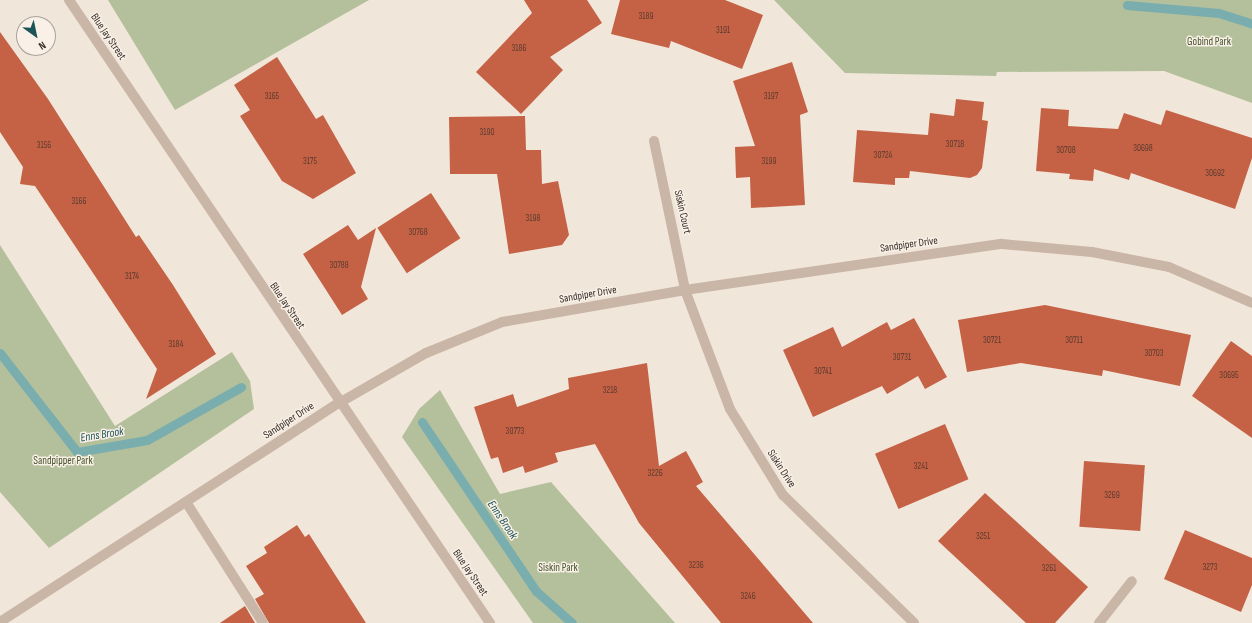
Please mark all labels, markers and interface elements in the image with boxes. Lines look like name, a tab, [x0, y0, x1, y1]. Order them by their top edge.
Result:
street label: Blue Jay Street	[88, 11, 128, 63]
house number: 3189	[639, 12, 653, 22]
north arrow	[16, 16, 56, 56]
house number: 3191	[716, 26, 730, 36]
park label: Gobind Park	[1187, 35, 1231, 49]
text: N	[36, 39, 48, 53]
house number: 3186	[512, 44, 526, 54]
house number: 3165	[265, 92, 279, 102]
house number: 3197	[764, 92, 778, 102]
house number: 3190	[480, 128, 494, 138]
house number: 30718	[946, 140, 964, 150]
house number: 3156	[37, 141, 51, 151]
house number: 30698	[1133, 144, 1153, 154]
house number: 30708	[1056, 146, 1076, 156]
house number: 30724	[874, 151, 892, 161]
house number: 3175	[303, 157, 317, 167]
house number: 3199	[762, 157, 776, 167]
house number: 30692	[1205, 169, 1225, 179]
street label: Siskin Court	[671, 189, 693, 235]
house number: 3166	[72, 197, 86, 207]
house number: 3198	[526, 214, 540, 224]
house number: 30768	[408, 228, 428, 238]
street label: Sandpiper Drive	[879, 234, 939, 256]
house number: 30788	[329, 261, 349, 271]
house number: 3174	[125, 272, 139, 282]
street label: Blue Jay Street	[267, 280, 307, 332]
street label: Sandpiper Drive	[558, 283, 618, 307]
house number: 30721	[983, 336, 1001, 346]
house number: 30711	[1065, 336, 1083, 346]
house number: 3184	[169, 340, 183, 350]
house number: 30703	[1144, 349, 1164, 359]
house number: 30731	[893, 353, 911, 363]
house number: 30741	[814, 367, 832, 377]
house number: 30695	[1219, 371, 1239, 381]
house number: 3218	[603, 386, 617, 396]
street label: Sandpiper Drive	[261, 400, 317, 442]
water label: Enns Brook	[79, 424, 125, 446]
house number: 30773	[506, 427, 524, 437]
street label: Siskin Drive	[764, 448, 798, 490]
park label: Sandpipper Park	[33, 454, 93, 468]
house number: 3241	[914, 462, 928, 472]
house number: 3226	[647, 469, 663, 479]
house number: 3269	[1104, 491, 1120, 501]
water label: Enns Brook	[484, 498, 520, 542]
house number: 3251	[976, 532, 990, 542]
street label: Blue Jay Street	[450, 547, 490, 599]
park label: Siskin Park	[538, 561, 578, 575]
house number: 3236	[688, 561, 704, 571]
house number: 3273	[1203, 563, 1217, 573]
house number: 3261	[1042, 564, 1056, 574]
house number: 3246	[740, 592, 756, 602]

